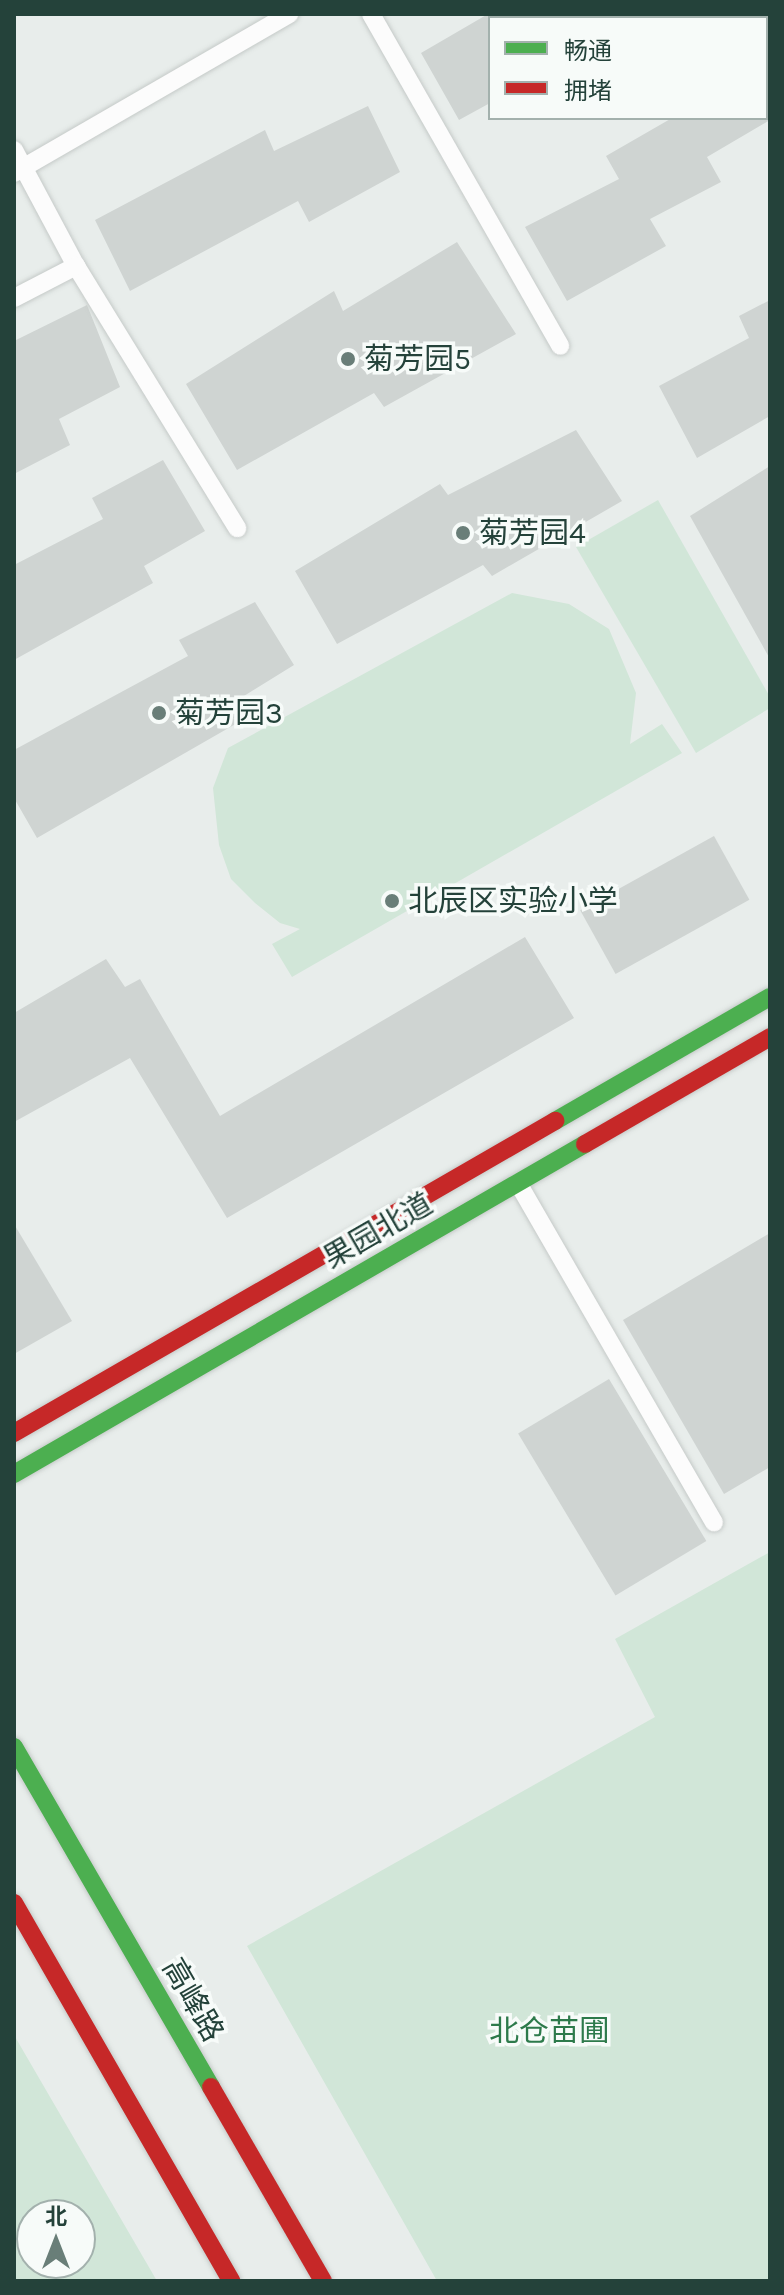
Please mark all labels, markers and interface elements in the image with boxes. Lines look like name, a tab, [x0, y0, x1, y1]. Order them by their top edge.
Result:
legend	[488, 16, 768, 120]
text: 畅通	[564, 37, 612, 65]
text: 拥堵	[564, 77, 612, 105]
place label: 菊芳园5	[364, 341, 471, 377]
marker: 菊芳园5	[339, 350, 357, 368]
place label: 菊芳园4	[479, 515, 586, 551]
marker: 菊芳园4	[454, 524, 472, 542]
place label: 菊芳园3	[175, 695, 283, 731]
marker: 菊芳园3	[150, 704, 168, 722]
place label: 北辰区实验小学	[408, 883, 618, 919]
marker: 北辰区实验小学	[383, 892, 401, 910]
street label: 果园北道	[317, 1185, 439, 1277]
street label: 高峰路	[155, 1952, 231, 2048]
park label: 北仓苗圃	[489, 2013, 609, 2049]
north arrow	[16, 2199, 96, 2279]
text: 北	[45, 2204, 67, 2230]

